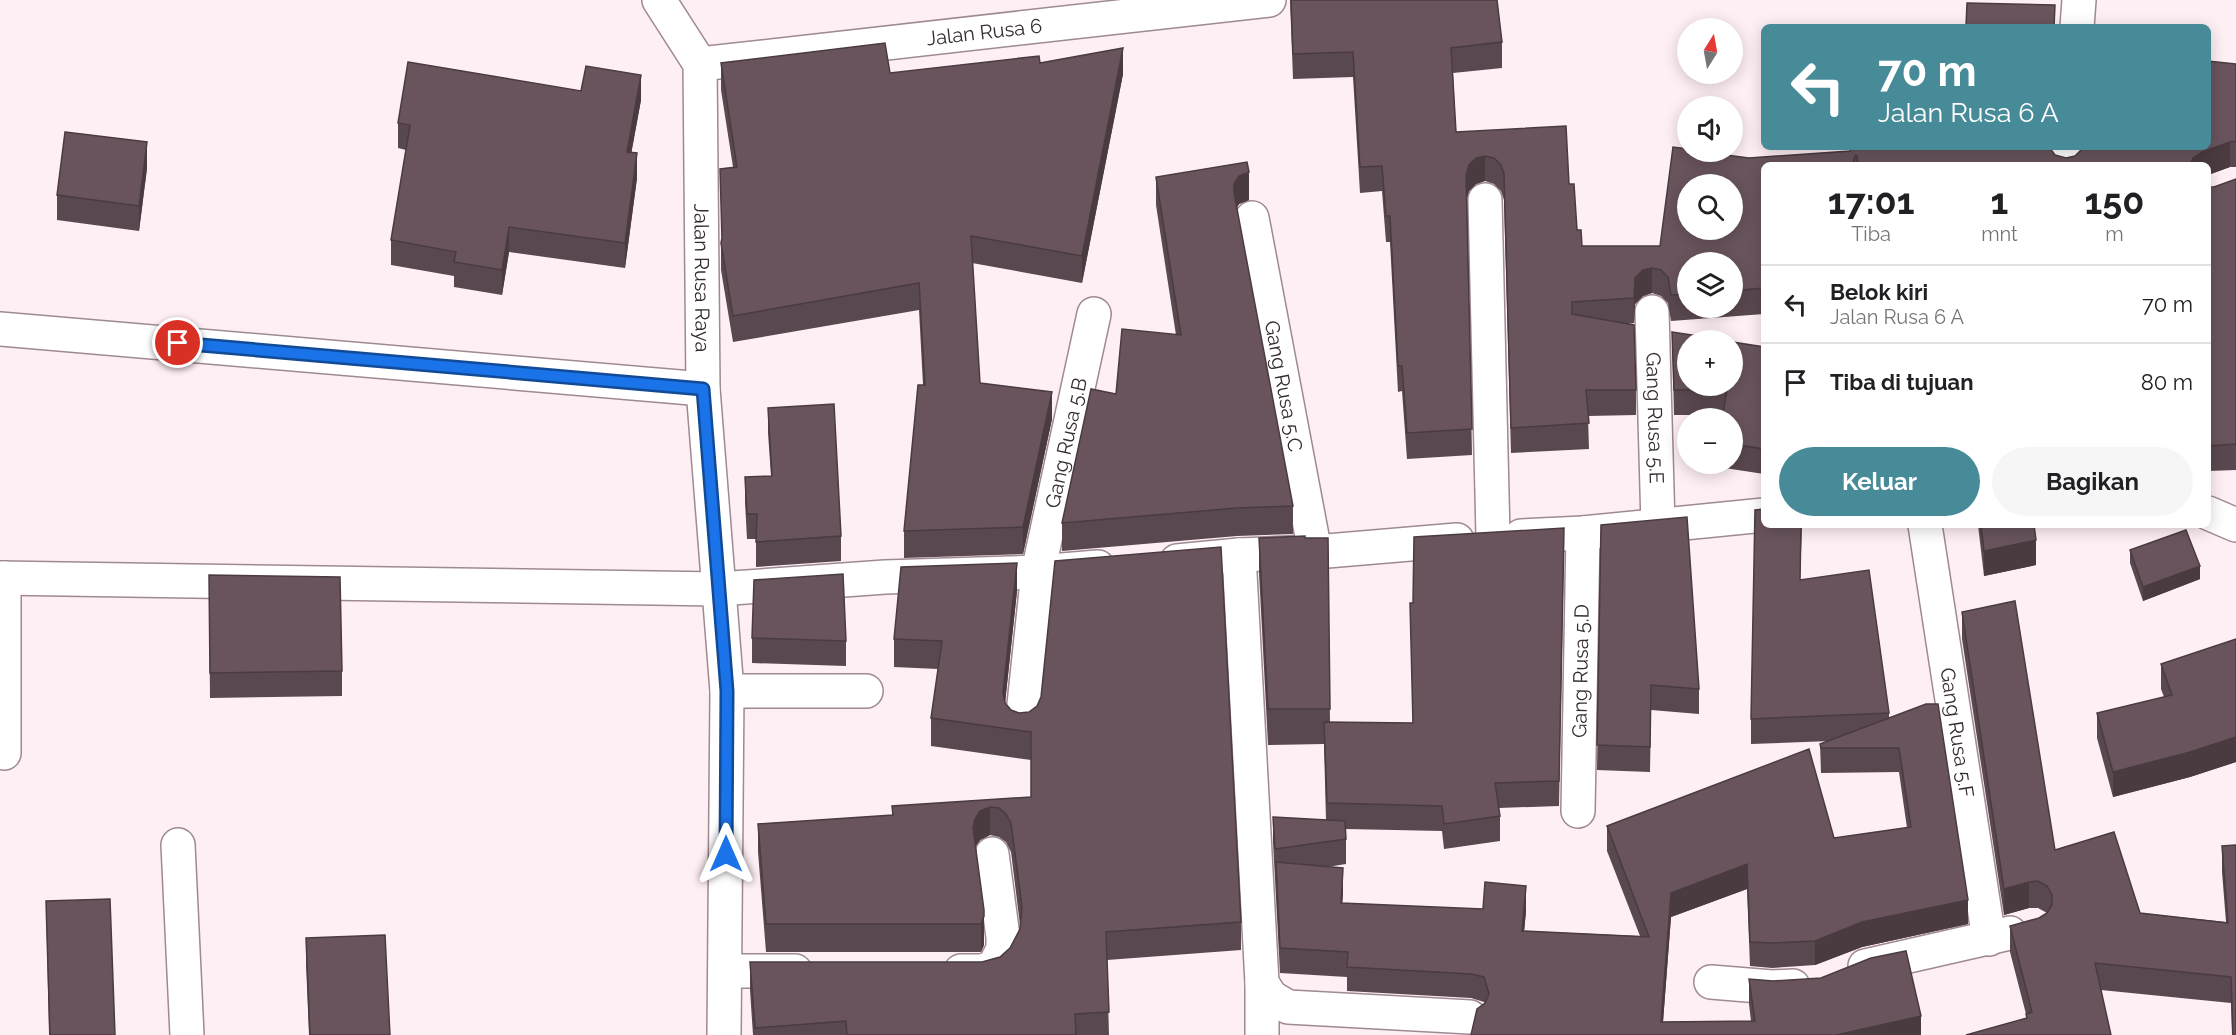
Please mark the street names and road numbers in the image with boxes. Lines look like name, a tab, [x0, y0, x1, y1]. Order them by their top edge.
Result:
street label: Jalan Rusa 6	[925, 14, 1043, 50]
street label: Jalan Rusa Raya	[689, 203, 715, 353]
street label: Gang Rusa 5.C	[1260, 318, 1308, 454]
street label: Gang Rusa 5.E	[1641, 352, 1669, 484]
street label: Gang Rusa 5.B	[1040, 375, 1092, 510]
street label: Gang Rusa 5.D	[1567, 604, 1594, 738]
street label: Gang Rusa 5.F	[1935, 666, 1979, 799]

